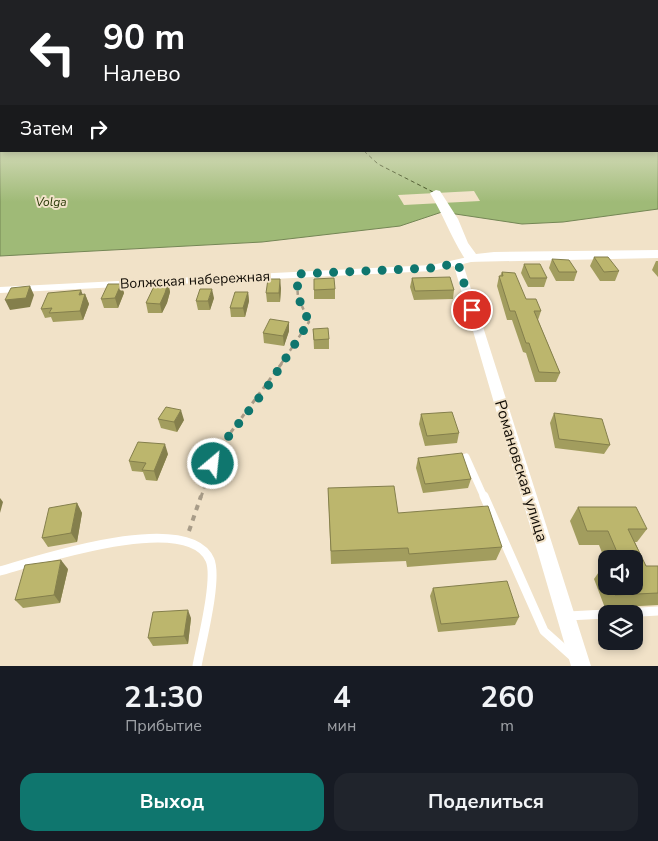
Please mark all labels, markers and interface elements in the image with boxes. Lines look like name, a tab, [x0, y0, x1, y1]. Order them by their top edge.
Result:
text: 90 m	[103, 14, 185, 61]
icon: left	[20, 20, 85, 85]
text: Налево	[103, 59, 181, 89]
icon: right	[84, 115, 112, 143]
text: Затем	[20, 116, 74, 142]
water label: Volga	[35, 194, 67, 210]
street label: Волжская набережная	[119, 267, 271, 293]
pin	[451, 289, 493, 331]
icon: arrive	[458, 296, 486, 324]
street label: Романовская улица	[489, 397, 553, 545]
position arrow	[186, 437, 238, 489]
map controls	[598, 550, 643, 650]
button: sound	[598, 550, 643, 595]
button: layers	[598, 605, 643, 650]
text: 21:30	[124, 677, 203, 718]
text: 4	[333, 677, 351, 718]
text: 260	[480, 677, 534, 718]
text: Прибытие	[125, 715, 202, 737]
text: мин	[327, 715, 356, 737]
text: m	[500, 715, 514, 737]
button: Выход	[20, 773, 324, 831]
button: Поделиться	[334, 773, 638, 831]

